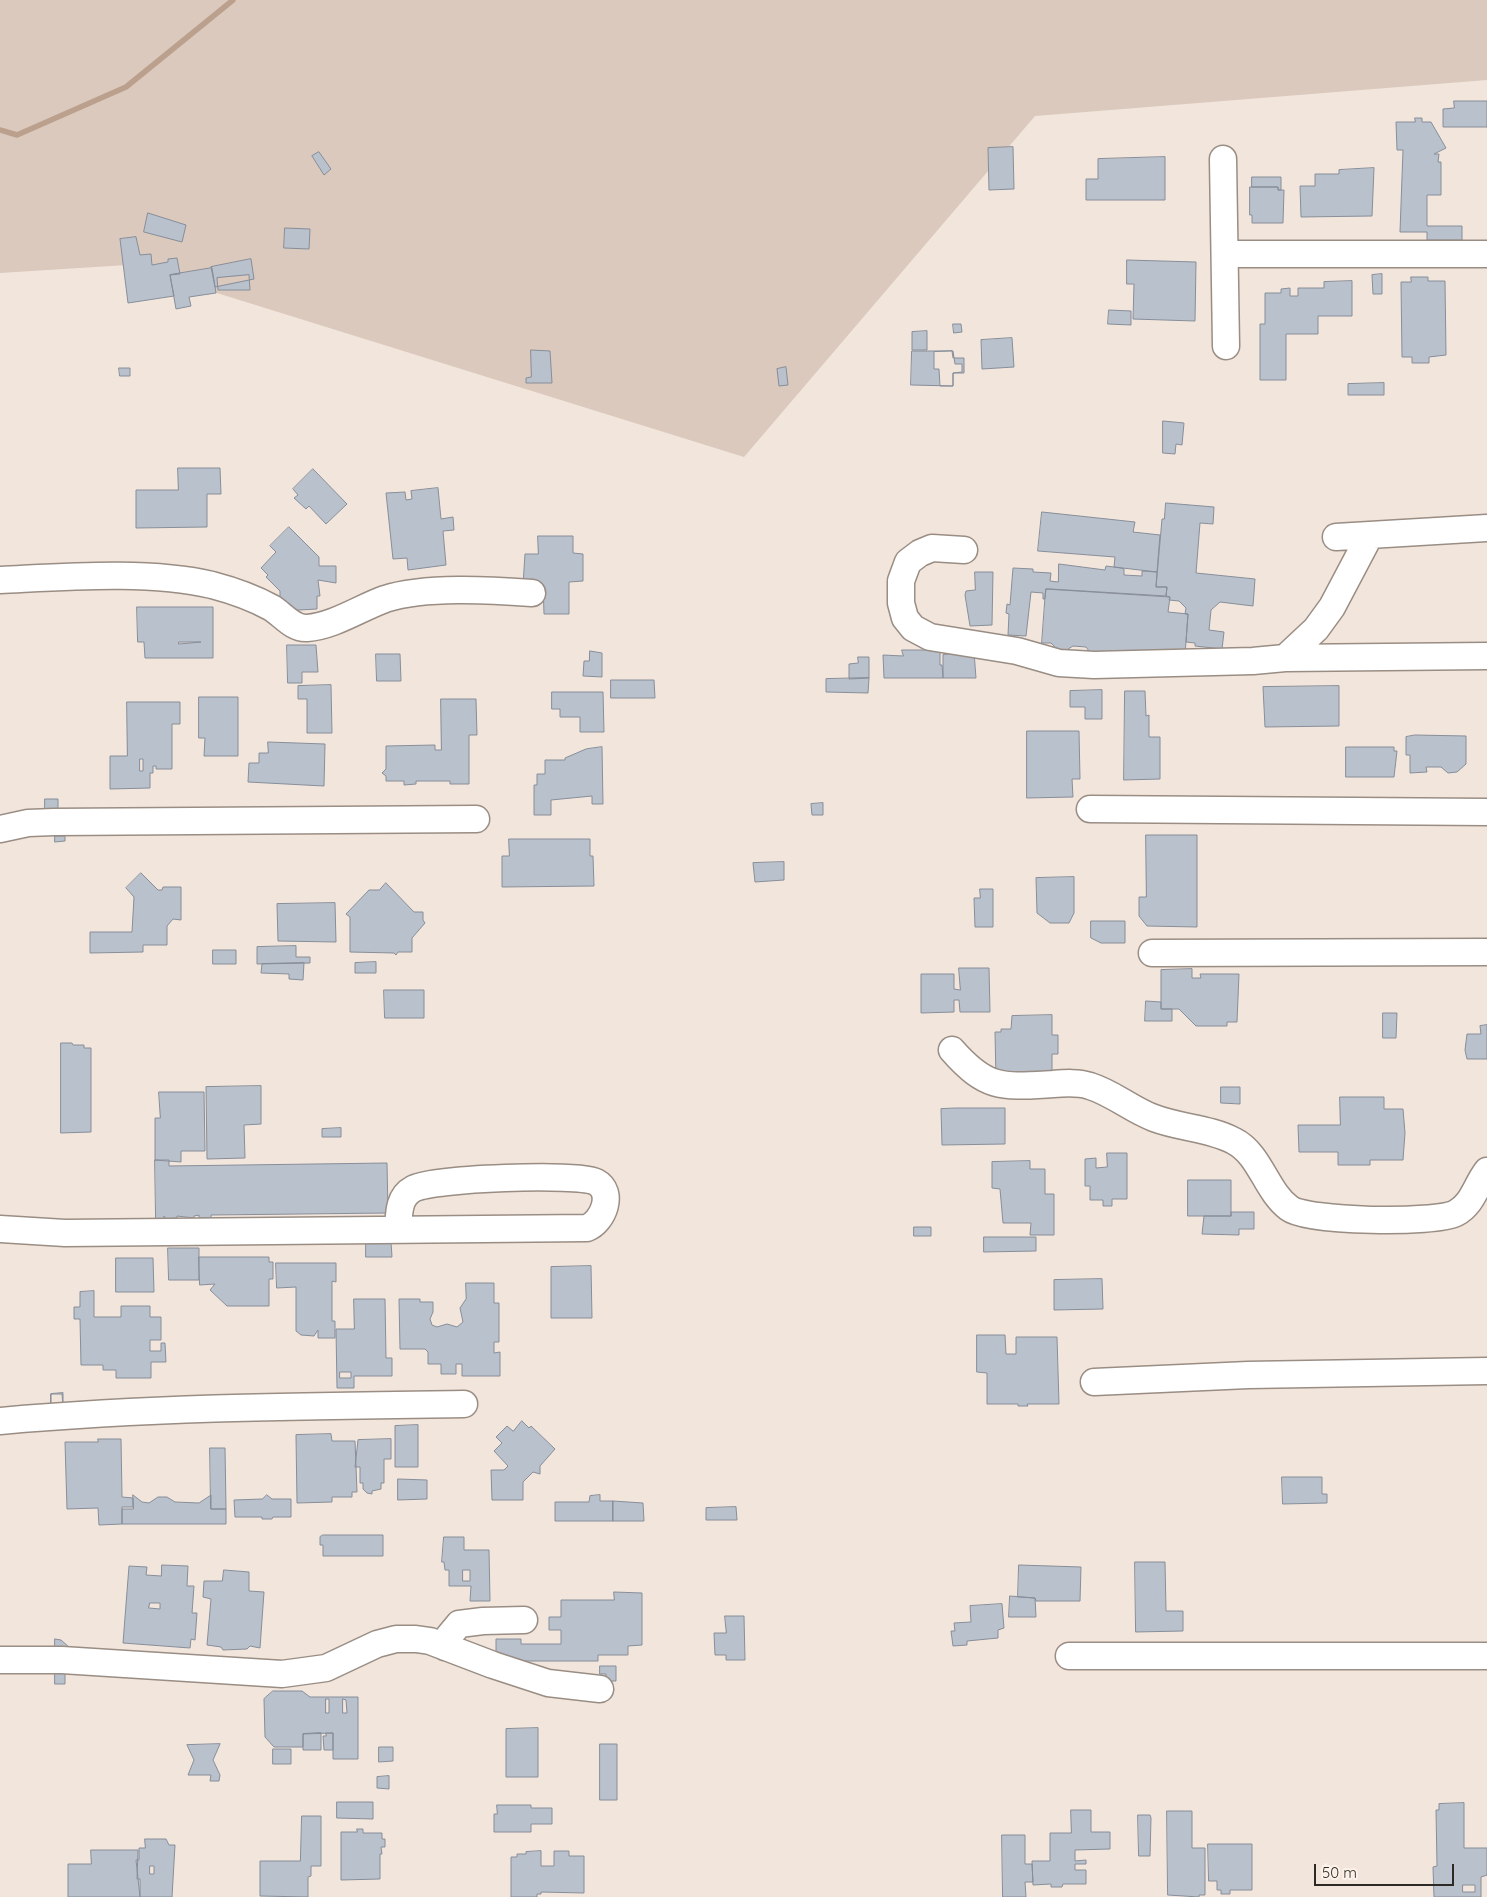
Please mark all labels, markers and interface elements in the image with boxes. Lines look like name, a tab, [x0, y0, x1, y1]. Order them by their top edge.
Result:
scale bar	[1317, 1854, 1457, 1886]
text: 50 m	[1322, 1863, 1357, 1882]

